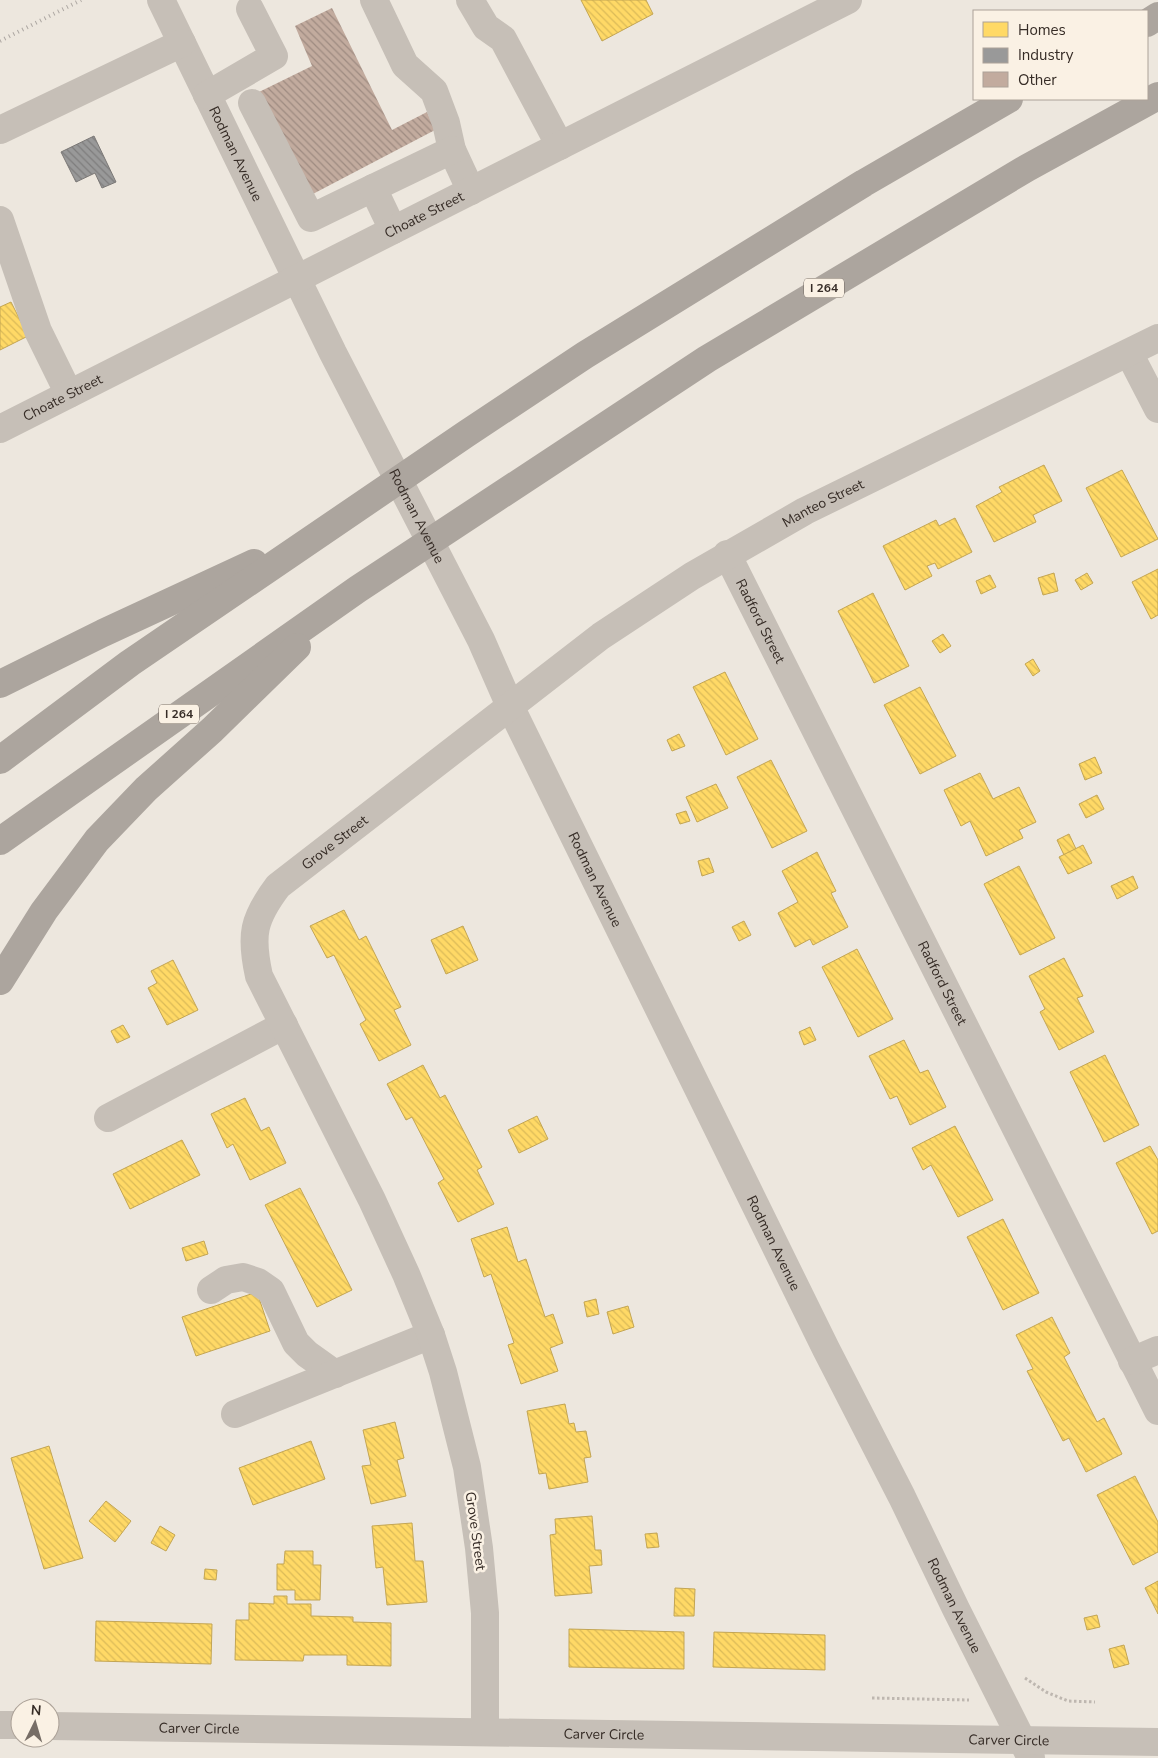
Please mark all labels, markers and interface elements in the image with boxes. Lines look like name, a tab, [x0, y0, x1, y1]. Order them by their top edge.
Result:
legend	[973, 10, 1148, 100]
text: Homes	[1018, 20, 1066, 40]
text: Industry	[1018, 45, 1074, 65]
text: Other	[1018, 70, 1057, 90]
street label: Rodman Avenue	[204, 103, 267, 205]
street label: Choate Street	[381, 187, 467, 243]
road number: I 264	[804, 278, 844, 298]
street label: Choate Street	[20, 370, 106, 426]
street label: Rodman Avenue	[384, 466, 449, 567]
street label: Manteo Street	[779, 475, 867, 532]
street label: Radford Street	[731, 576, 789, 667]
road number: I 264	[159, 704, 199, 724]
street label: Grove Street	[298, 811, 372, 874]
street label: Rodman Avenue	[563, 829, 626, 931]
street label: Radford Street	[913, 938, 971, 1029]
street label: Rodman Avenue	[742, 1192, 805, 1294]
street label: Grove Street	[461, 1491, 490, 1572]
street label: Rodman Avenue	[923, 1555, 986, 1656]
north arrow	[10, 1698, 60, 1748]
text: N	[30, 1701, 42, 1720]
street label: Carver Circle	[158, 1719, 240, 1739]
street label: Carver Circle	[563, 1724, 645, 1745]
street label: Carver Circle	[968, 1730, 1049, 1750]

